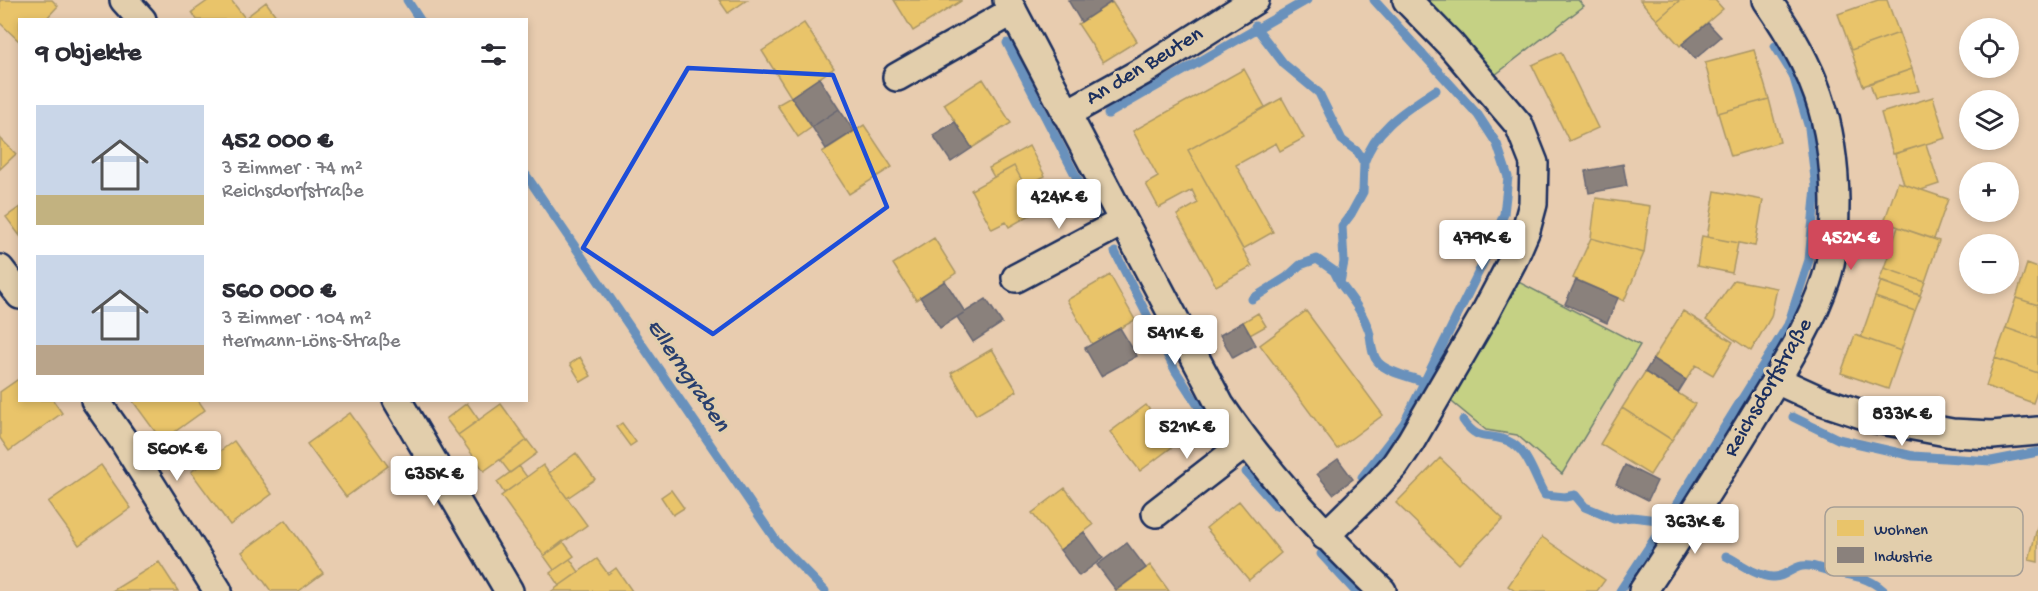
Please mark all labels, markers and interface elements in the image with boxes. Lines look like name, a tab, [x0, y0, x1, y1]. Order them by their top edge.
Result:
map controls	[1959, 18, 2019, 294]
button: locate	[1959, 18, 2019, 78]
street label: An den Beuten	[1082, 22, 1209, 112]
icon: filters	[477, 38, 510, 71]
text: 9 Objekte	[36, 39, 141, 70]
button: layers	[1959, 90, 2019, 150]
text: 452 000 €	[222, 127, 333, 158]
icon: home	[84, 129, 156, 201]
text: 3 Zimmer · 74 m²	[222, 158, 363, 181]
button: +	[1959, 162, 2019, 222]
pin: 424K €	[1010, 179, 1108, 230]
text: Reichsdorfstraße	[222, 181, 364, 204]
text: 424K €	[1031, 187, 1087, 210]
pin: 479K €	[1433, 220, 1531, 271]
pin: 452K €	[1802, 220, 1900, 271]
text: 479K €	[1453, 228, 1511, 251]
text: 452K €	[1822, 228, 1880, 251]
button: −	[1959, 234, 2019, 294]
text: 560 000 €	[222, 277, 336, 308]
icon: home	[84, 279, 156, 351]
text: 3 Zimmer · 104 m²	[222, 308, 372, 331]
water label: Ellerngraben	[639, 314, 736, 438]
street label: Reichsdorfstraße	[1719, 314, 1820, 462]
pin: 541K €	[1126, 315, 1224, 366]
text: 541K €	[1147, 323, 1203, 346]
text: Hermann-Löns-Straße	[222, 331, 400, 354]
pin: 833K €	[1853, 396, 1951, 447]
text: 833K €	[1872, 404, 1932, 427]
pin: 521K €	[1138, 409, 1236, 460]
text: 521K €	[1159, 417, 1215, 440]
pin: 560K €	[128, 431, 226, 482]
text: 560K €	[147, 439, 207, 462]
pin: 635K €	[385, 456, 483, 507]
text: 635K €	[405, 464, 463, 487]
pin: 363K €	[1646, 504, 1744, 555]
legend	[1825, 507, 2023, 576]
text: 363K €	[1666, 512, 1724, 535]
text: Wohnen	[1874, 522, 1928, 541]
text: Industrie	[1874, 549, 1933, 568]

